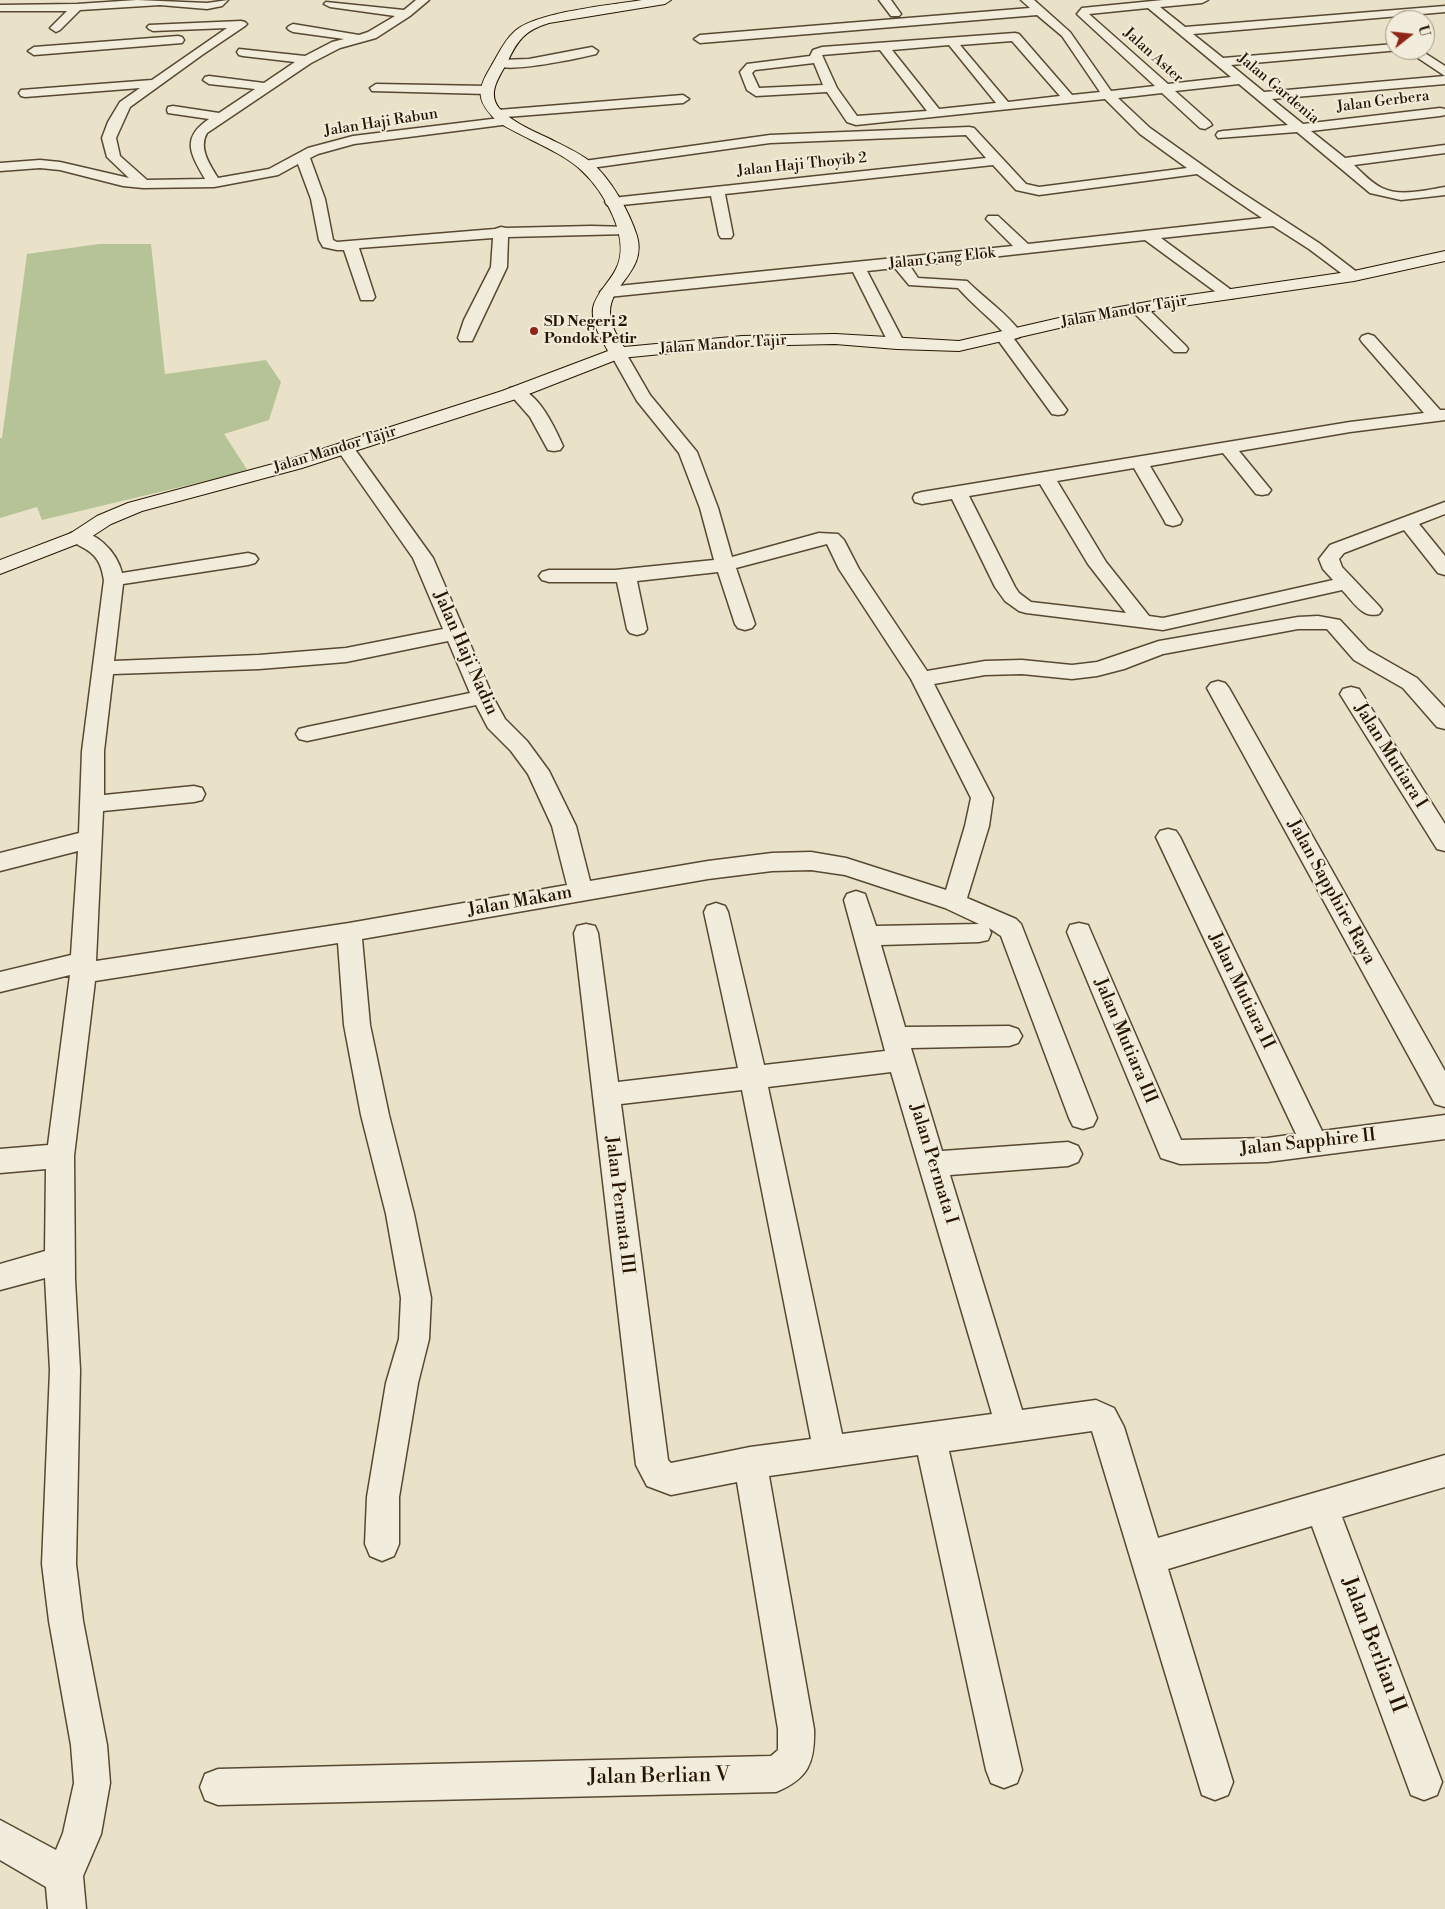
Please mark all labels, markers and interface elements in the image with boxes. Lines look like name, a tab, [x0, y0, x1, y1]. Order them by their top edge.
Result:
north arrow	[1385, 10, 1435, 60]
text: U	[1413, 23, 1434, 39]
street label: Jalan Aster	[1119, 24, 1187, 88]
street label: Jalan Gardenia	[1234, 50, 1322, 128]
street label: Jalan Gerbera	[1336, 87, 1430, 117]
street label: Jalan Haji Rabun	[323, 105, 439, 141]
street label: Jalan Haji Thoyib 2	[736, 149, 868, 181]
street label: Jalan Gang Elok	[888, 244, 996, 274]
street label: Jalan Mandor Tajir	[1059, 292, 1189, 332]
place label: SD Negeri 2 Pondok Petir	[544, 313, 637, 348]
marker: SD Negeri 2 Pondok Petir	[528, 325, 540, 337]
street label: Jalan Mandor Tajir	[659, 332, 787, 358]
street label: Jalan Mandor Tajir	[271, 423, 399, 477]
street label: Jalan Haji Nadin	[428, 588, 502, 718]
street label: Jalan Mutiara I	[1349, 699, 1431, 813]
street label: Jalan Sapphire Raya	[1282, 816, 1380, 968]
street label: Jalan Makam	[466, 882, 574, 922]
street label: Jalan Mutiara II	[1203, 929, 1279, 1053]
street label: Jalan Mutiara III	[1089, 975, 1161, 1107]
street label: Jalan Permata I	[904, 1101, 962, 1227]
street label: Jalan Sapphire II	[1239, 1125, 1377, 1161]
street label: Jalan Permata III	[600, 1135, 638, 1275]
street label: Jalan Berlian II	[1335, 1573, 1411, 1717]
street label: Jalan Berlian V	[587, 1763, 731, 1791]

